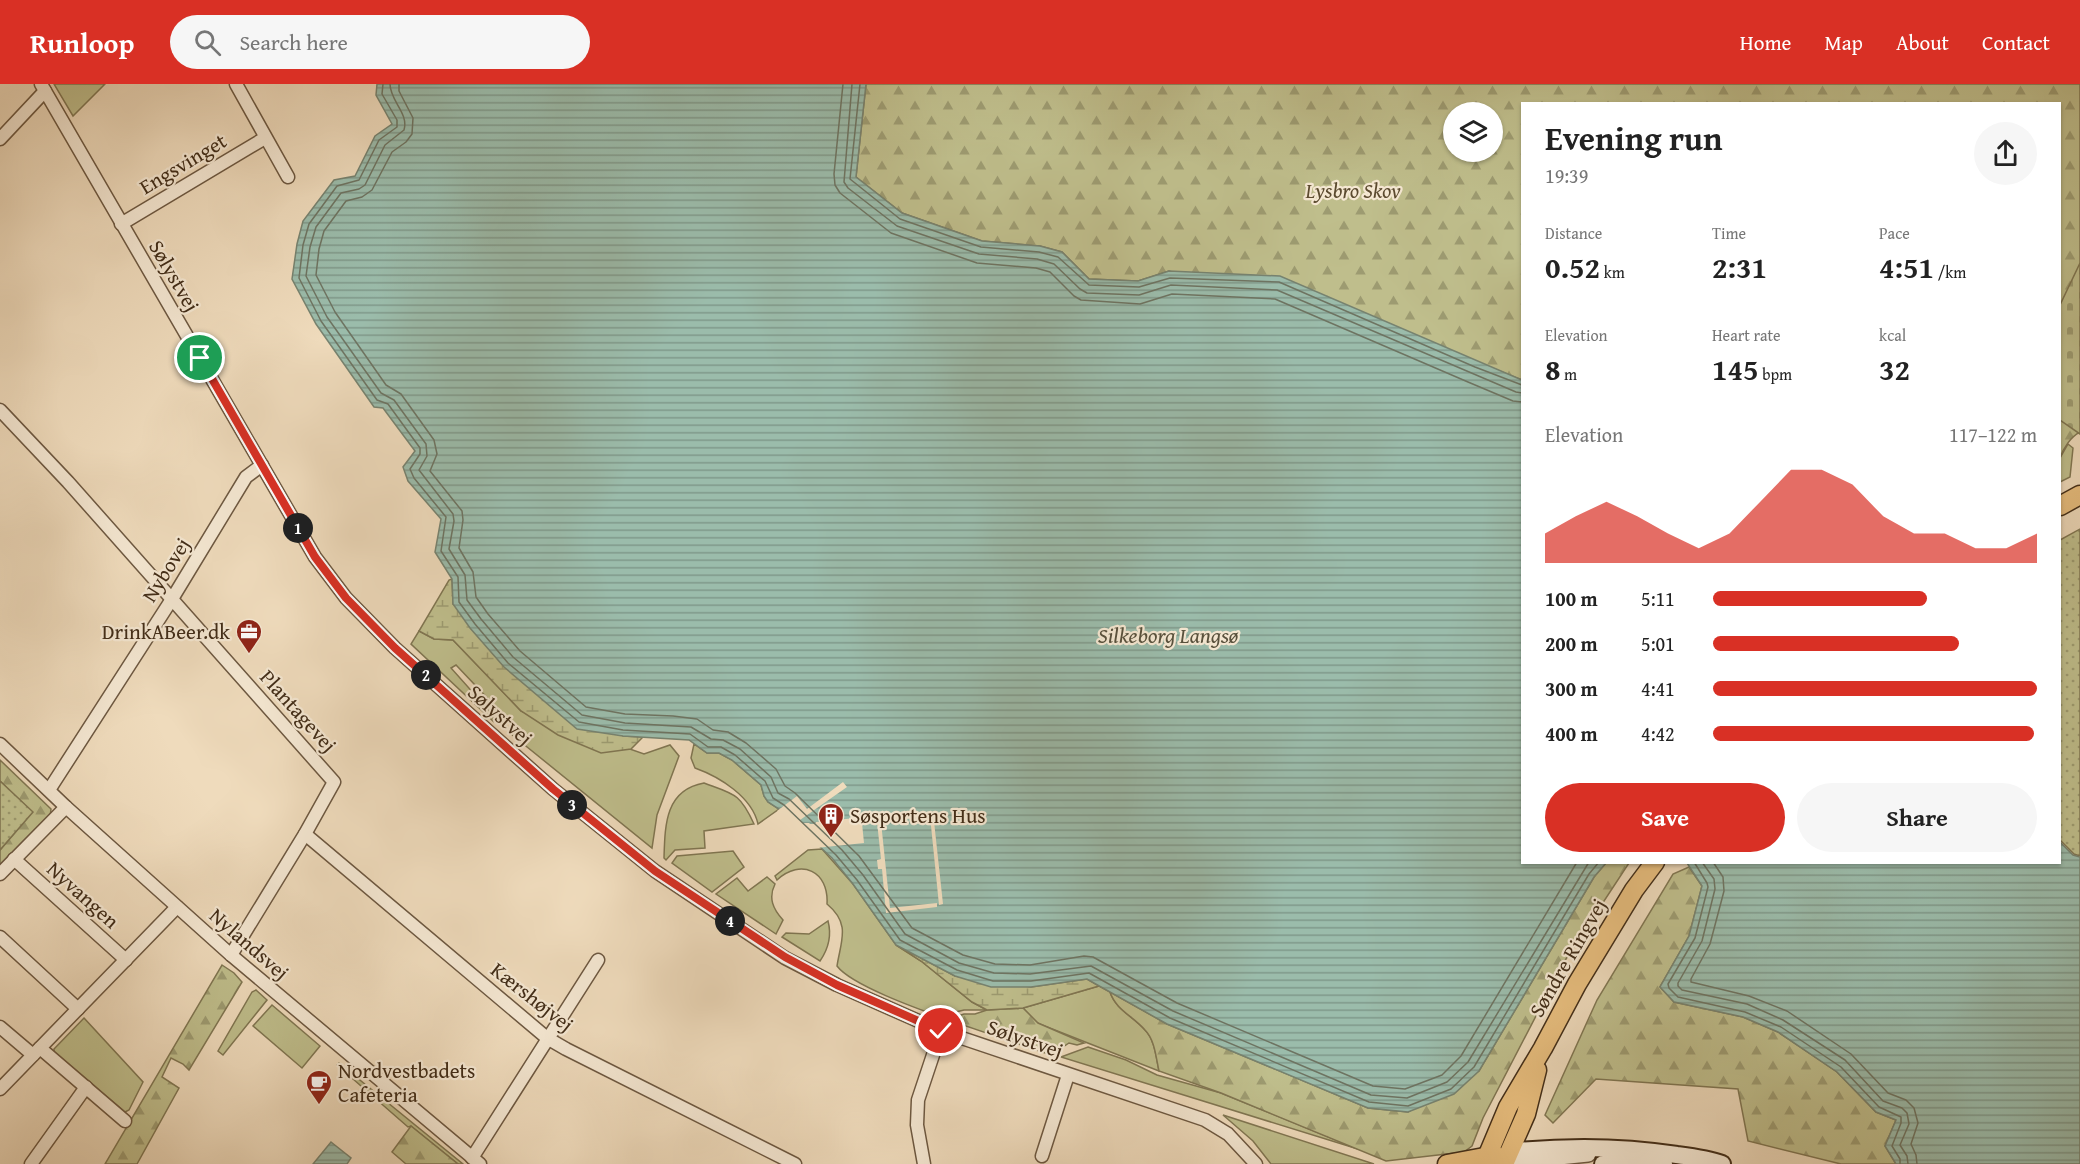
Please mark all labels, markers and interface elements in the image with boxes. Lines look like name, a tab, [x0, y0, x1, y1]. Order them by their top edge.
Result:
search box	[170, 15, 590, 69]
text: Runloop	[30, 22, 134, 63]
icon: search	[191, 26, 224, 59]
text: Search here	[239, 26, 348, 58]
text: Home	[1740, 27, 1791, 58]
text: Map	[1824, 27, 1863, 58]
text: About	[1896, 27, 1949, 58]
text: Contact	[1982, 27, 2050, 58]
map controls	[1443, 102, 1503, 162]
button: layers	[1443, 102, 1503, 162]
text: Evening run	[1545, 114, 1722, 162]
button: share	[1974, 122, 2037, 185]
street label: Engsvinget	[133, 125, 233, 202]
text: 19:39	[1545, 161, 1588, 190]
park label: Lysbro Skov	[1304, 175, 1401, 206]
text: Distance	[1545, 221, 1602, 245]
text: Time	[1712, 221, 1746, 245]
text: Pace	[1879, 221, 1910, 245]
street label: Sølystvej	[141, 234, 207, 318]
text: 0.52	[1545, 245, 1600, 289]
text: 2:31	[1712, 245, 1767, 289]
text: 4:51	[1879, 245, 1934, 289]
text: km	[1600, 260, 1625, 284]
text: /km	[1934, 260, 1966, 284]
text: Elevation	[1545, 323, 1608, 347]
text: Heart rate	[1712, 323, 1781, 347]
text: kcal	[1879, 323, 1906, 347]
pin	[174, 332, 225, 383]
icon: arrive	[183, 341, 216, 374]
text: 8	[1545, 347, 1561, 391]
text: 145	[1712, 347, 1759, 391]
text: 32	[1879, 347, 1910, 391]
text: m	[1561, 362, 1577, 386]
text: bpm	[1759, 362, 1792, 386]
text: Elevation	[1545, 420, 1623, 449]
text: 117–122 m	[1949, 420, 2037, 449]
pin: 1	[283, 513, 313, 543]
text: 1	[294, 516, 302, 540]
street label: Nybovej	[134, 531, 197, 608]
text: 100 m	[1545, 584, 1598, 613]
text: 5:11	[1641, 584, 1675, 613]
place label: DrinkABeer.dk	[102, 616, 230, 647]
office icon: DrinkABeer.dk	[234, 617, 264, 655]
water label: Silkeborg Langsø	[1098, 619, 1239, 651]
text: 200 m	[1545, 629, 1598, 658]
text: 5:01	[1641, 629, 1675, 658]
pin: 2	[411, 660, 441, 690]
street label: Plantagevej	[253, 662, 344, 759]
text: 2	[422, 663, 430, 687]
text: 300 m	[1545, 674, 1598, 703]
text: 4:41	[1641, 674, 1675, 703]
street label: Sølystvej	[461, 677, 540, 752]
text: 400 m	[1545, 719, 1598, 748]
text: 4:42	[1641, 719, 1675, 748]
button: Save	[1545, 783, 1785, 852]
button: Share	[1797, 783, 2037, 852]
pin: 3	[557, 790, 587, 820]
text: 3	[568, 793, 576, 817]
place label: Søsportens Hus	[850, 800, 986, 831]
building icon: Søsportens Hus	[816, 801, 846, 839]
street label: Nyvangen	[40, 854, 127, 936]
street label: Søndre Ringvej	[1521, 893, 1614, 1023]
street label: Nylandsvej	[203, 900, 296, 987]
pin: 4	[715, 906, 745, 936]
text: 4	[726, 909, 734, 933]
street label: Kærshøjvej	[484, 954, 580, 1039]
pin	[915, 1005, 966, 1056]
street label: Sølystvej	[983, 1011, 1067, 1066]
icon: check	[924, 1014, 957, 1047]
place label: Nordvestbadets Cafeteria	[338, 1055, 475, 1110]
cafe icon: Nordvestbadets Cafeteria	[304, 1068, 334, 1106]

